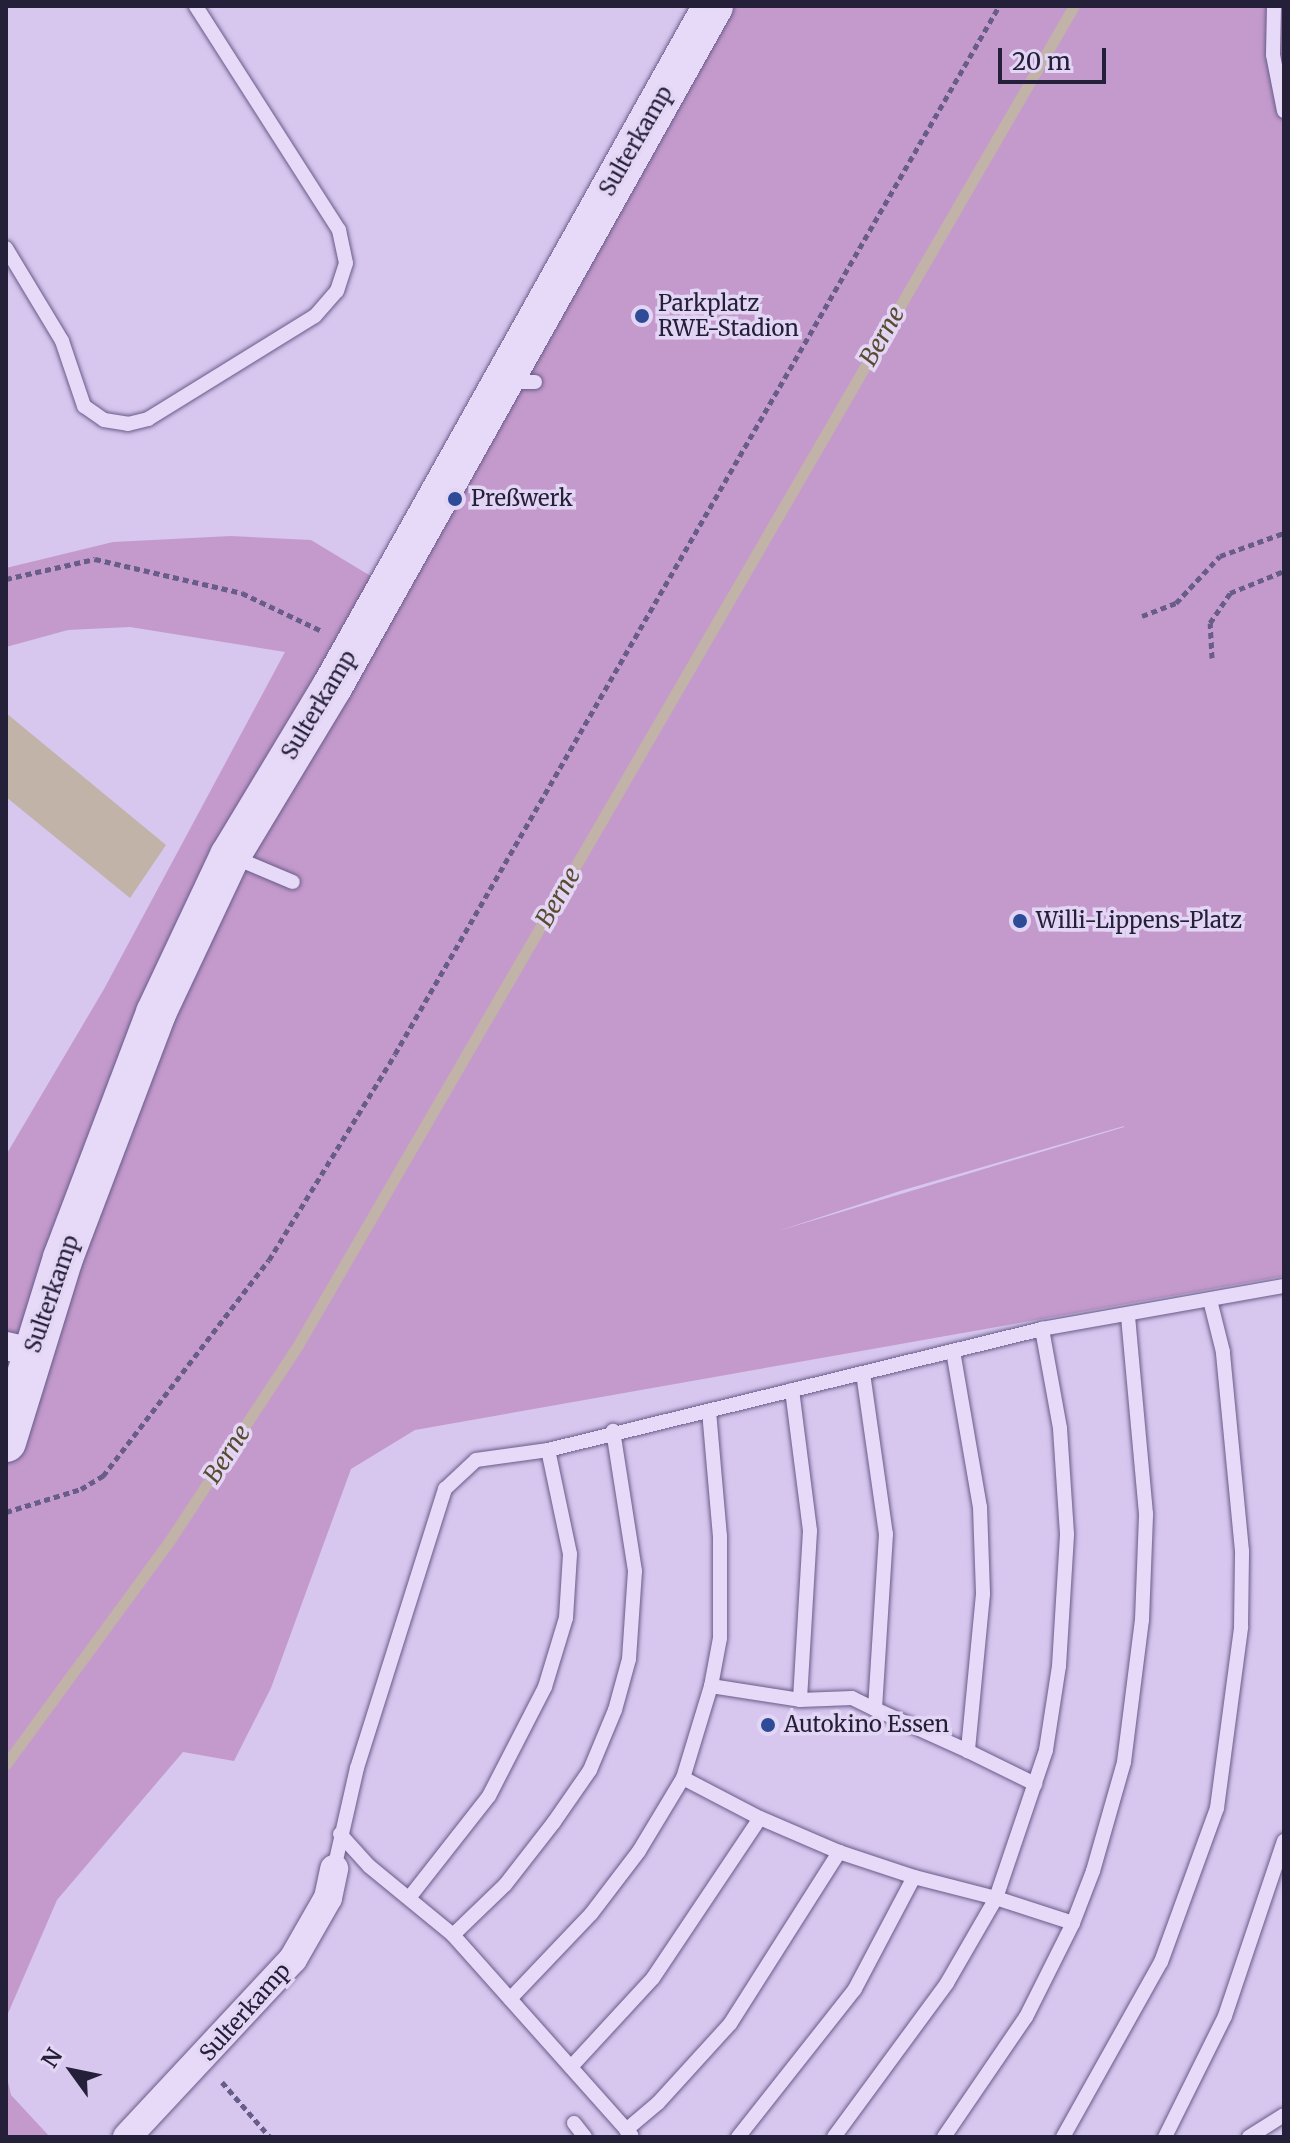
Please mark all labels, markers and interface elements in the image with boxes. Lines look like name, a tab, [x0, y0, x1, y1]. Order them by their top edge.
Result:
scale bar	[1002, 32, 1110, 82]
text: 20 m	[1012, 46, 1071, 77]
street label: Sulterkamp	[594, 81, 678, 201]
place label: Parkplatz RWE-Stadion	[658, 290, 799, 342]
water label: Berne	[854, 301, 910, 371]
marker: Parkplatz RWE-Stadion	[633, 307, 651, 325]
place label: Preßwerk	[471, 486, 573, 512]
marker: Preßwerk	[446, 490, 464, 508]
street label: Sulterkamp	[276, 646, 362, 764]
water label: Berne	[530, 862, 586, 932]
place label: Willi-Lippens-Platz	[1036, 908, 1242, 934]
marker: Willi-Lippens-Platz	[1011, 912, 1029, 930]
street label: Sulterkamp	[20, 1232, 84, 1356]
water label: Berne	[198, 1419, 256, 1489]
place label: Autokino Essen	[784, 1712, 949, 1738]
marker: Autokino Essen	[759, 1716, 777, 1734]
street label: Sulterkamp	[194, 1958, 296, 2066]
north arrow	[32, 2031, 112, 2111]
text: N	[35, 2043, 68, 2073]

